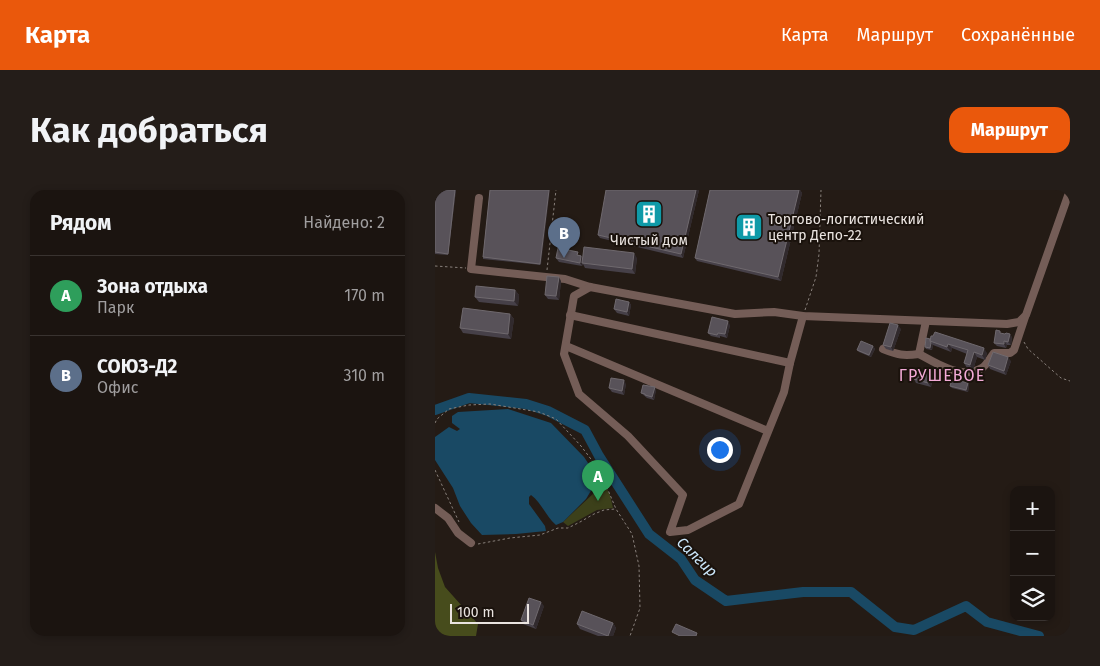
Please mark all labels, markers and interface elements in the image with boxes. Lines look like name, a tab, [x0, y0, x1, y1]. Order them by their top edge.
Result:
text: Карта	[25, 21, 90, 49]
text: Карта	[781, 24, 829, 46]
text: Маршрут	[857, 24, 933, 46]
text: Сохранённые	[961, 24, 1075, 46]
button: Маршрут	[949, 107, 1070, 153]
text: Как добраться	[30, 109, 268, 151]
building icon: Чистый дом	[634, 199, 664, 229]
text: Рядом	[50, 210, 111, 236]
place label: Торгово-логистический центр Депо-22	[768, 211, 924, 244]
building icon: Торгово-логистический центр Депо-22	[734, 212, 764, 242]
text: Найдено: 2	[303, 213, 385, 232]
pin: B	[548, 217, 580, 258]
place label: Чистый дом	[610, 232, 688, 249]
text: Зона отдыха	[97, 275, 208, 298]
text: A	[61, 286, 71, 305]
text: 170 m	[344, 286, 385, 305]
text: Парк	[97, 298, 134, 317]
text: СОЮЗ-Д2	[97, 355, 177, 378]
text: B	[61, 366, 71, 385]
text: 310 m	[344, 366, 385, 385]
district label: ГРУШЕВОЕ	[899, 366, 985, 385]
text: Офис	[97, 378, 138, 397]
your location	[707, 437, 733, 463]
pin: A	[582, 460, 614, 501]
map controls	[1010, 486, 1055, 621]
button: +	[1010, 486, 1055, 531]
button: −	[1010, 531, 1055, 576]
water label: Салгир	[673, 533, 721, 581]
button: layers	[1010, 576, 1055, 621]
scale bar	[450, 601, 529, 624]
text: 100 m	[457, 604, 494, 621]

